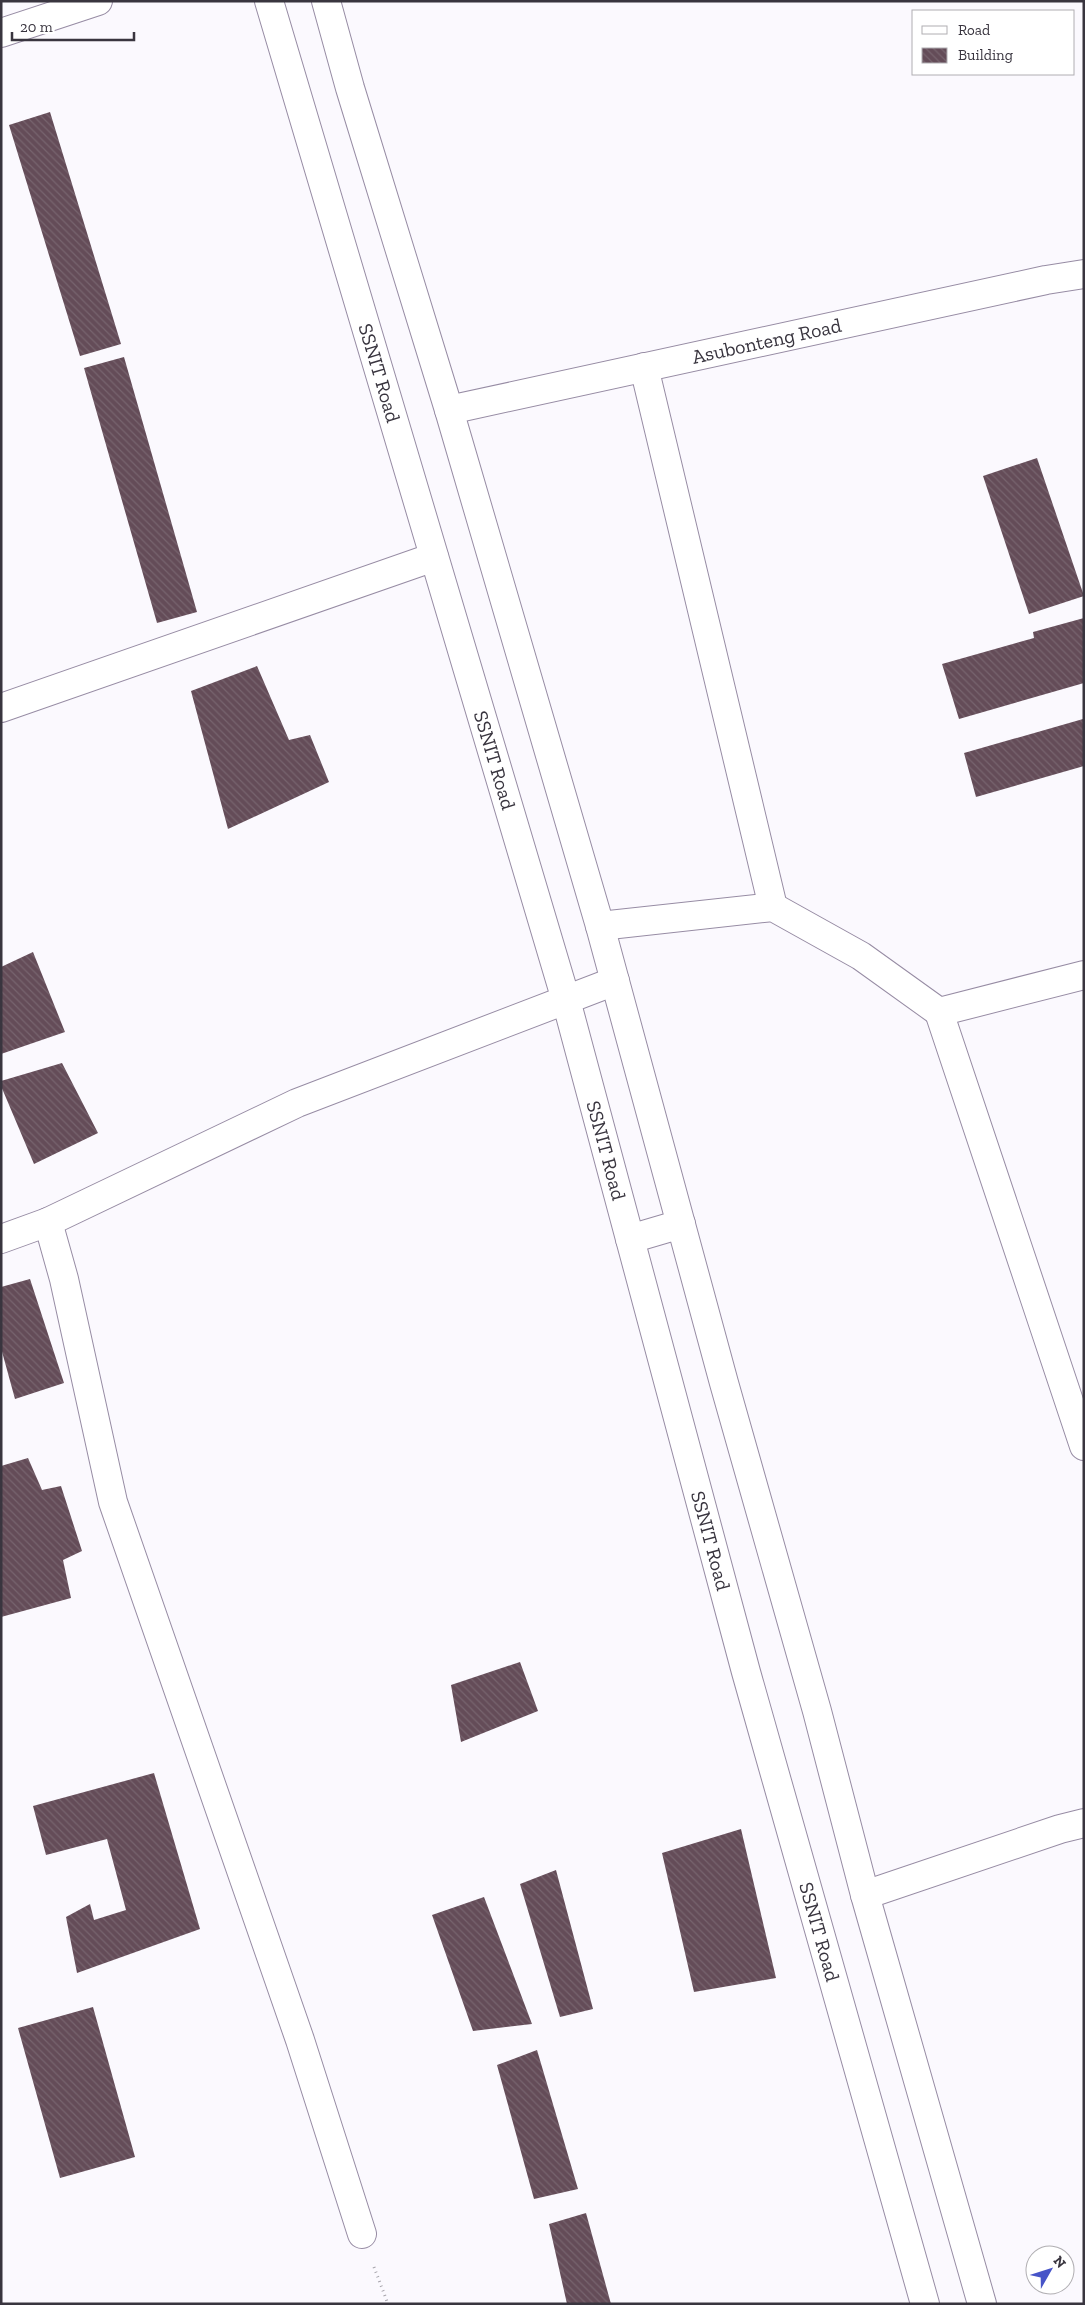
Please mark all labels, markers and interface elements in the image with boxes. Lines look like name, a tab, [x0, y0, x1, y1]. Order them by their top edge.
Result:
scale bar	[12, 10, 135, 42]
legend	[912, 10, 1075, 75]
text: 20 m	[20, 18, 53, 36]
text: Road	[958, 21, 991, 39]
text: Building	[958, 46, 1013, 64]
street label: Asubonteng Road	[690, 313, 844, 369]
street label: SSNIT Road	[354, 321, 406, 425]
street label: SSNIT Road	[469, 708, 521, 813]
street label: SSNIT Road	[581, 1098, 631, 1203]
street label: SSNIT Road	[686, 1488, 736, 1593]
street label: SSNIT Road	[794, 1879, 845, 1984]
north arrow	[1025, 2245, 1075, 2295]
text: N	[1050, 2253, 1070, 2272]

